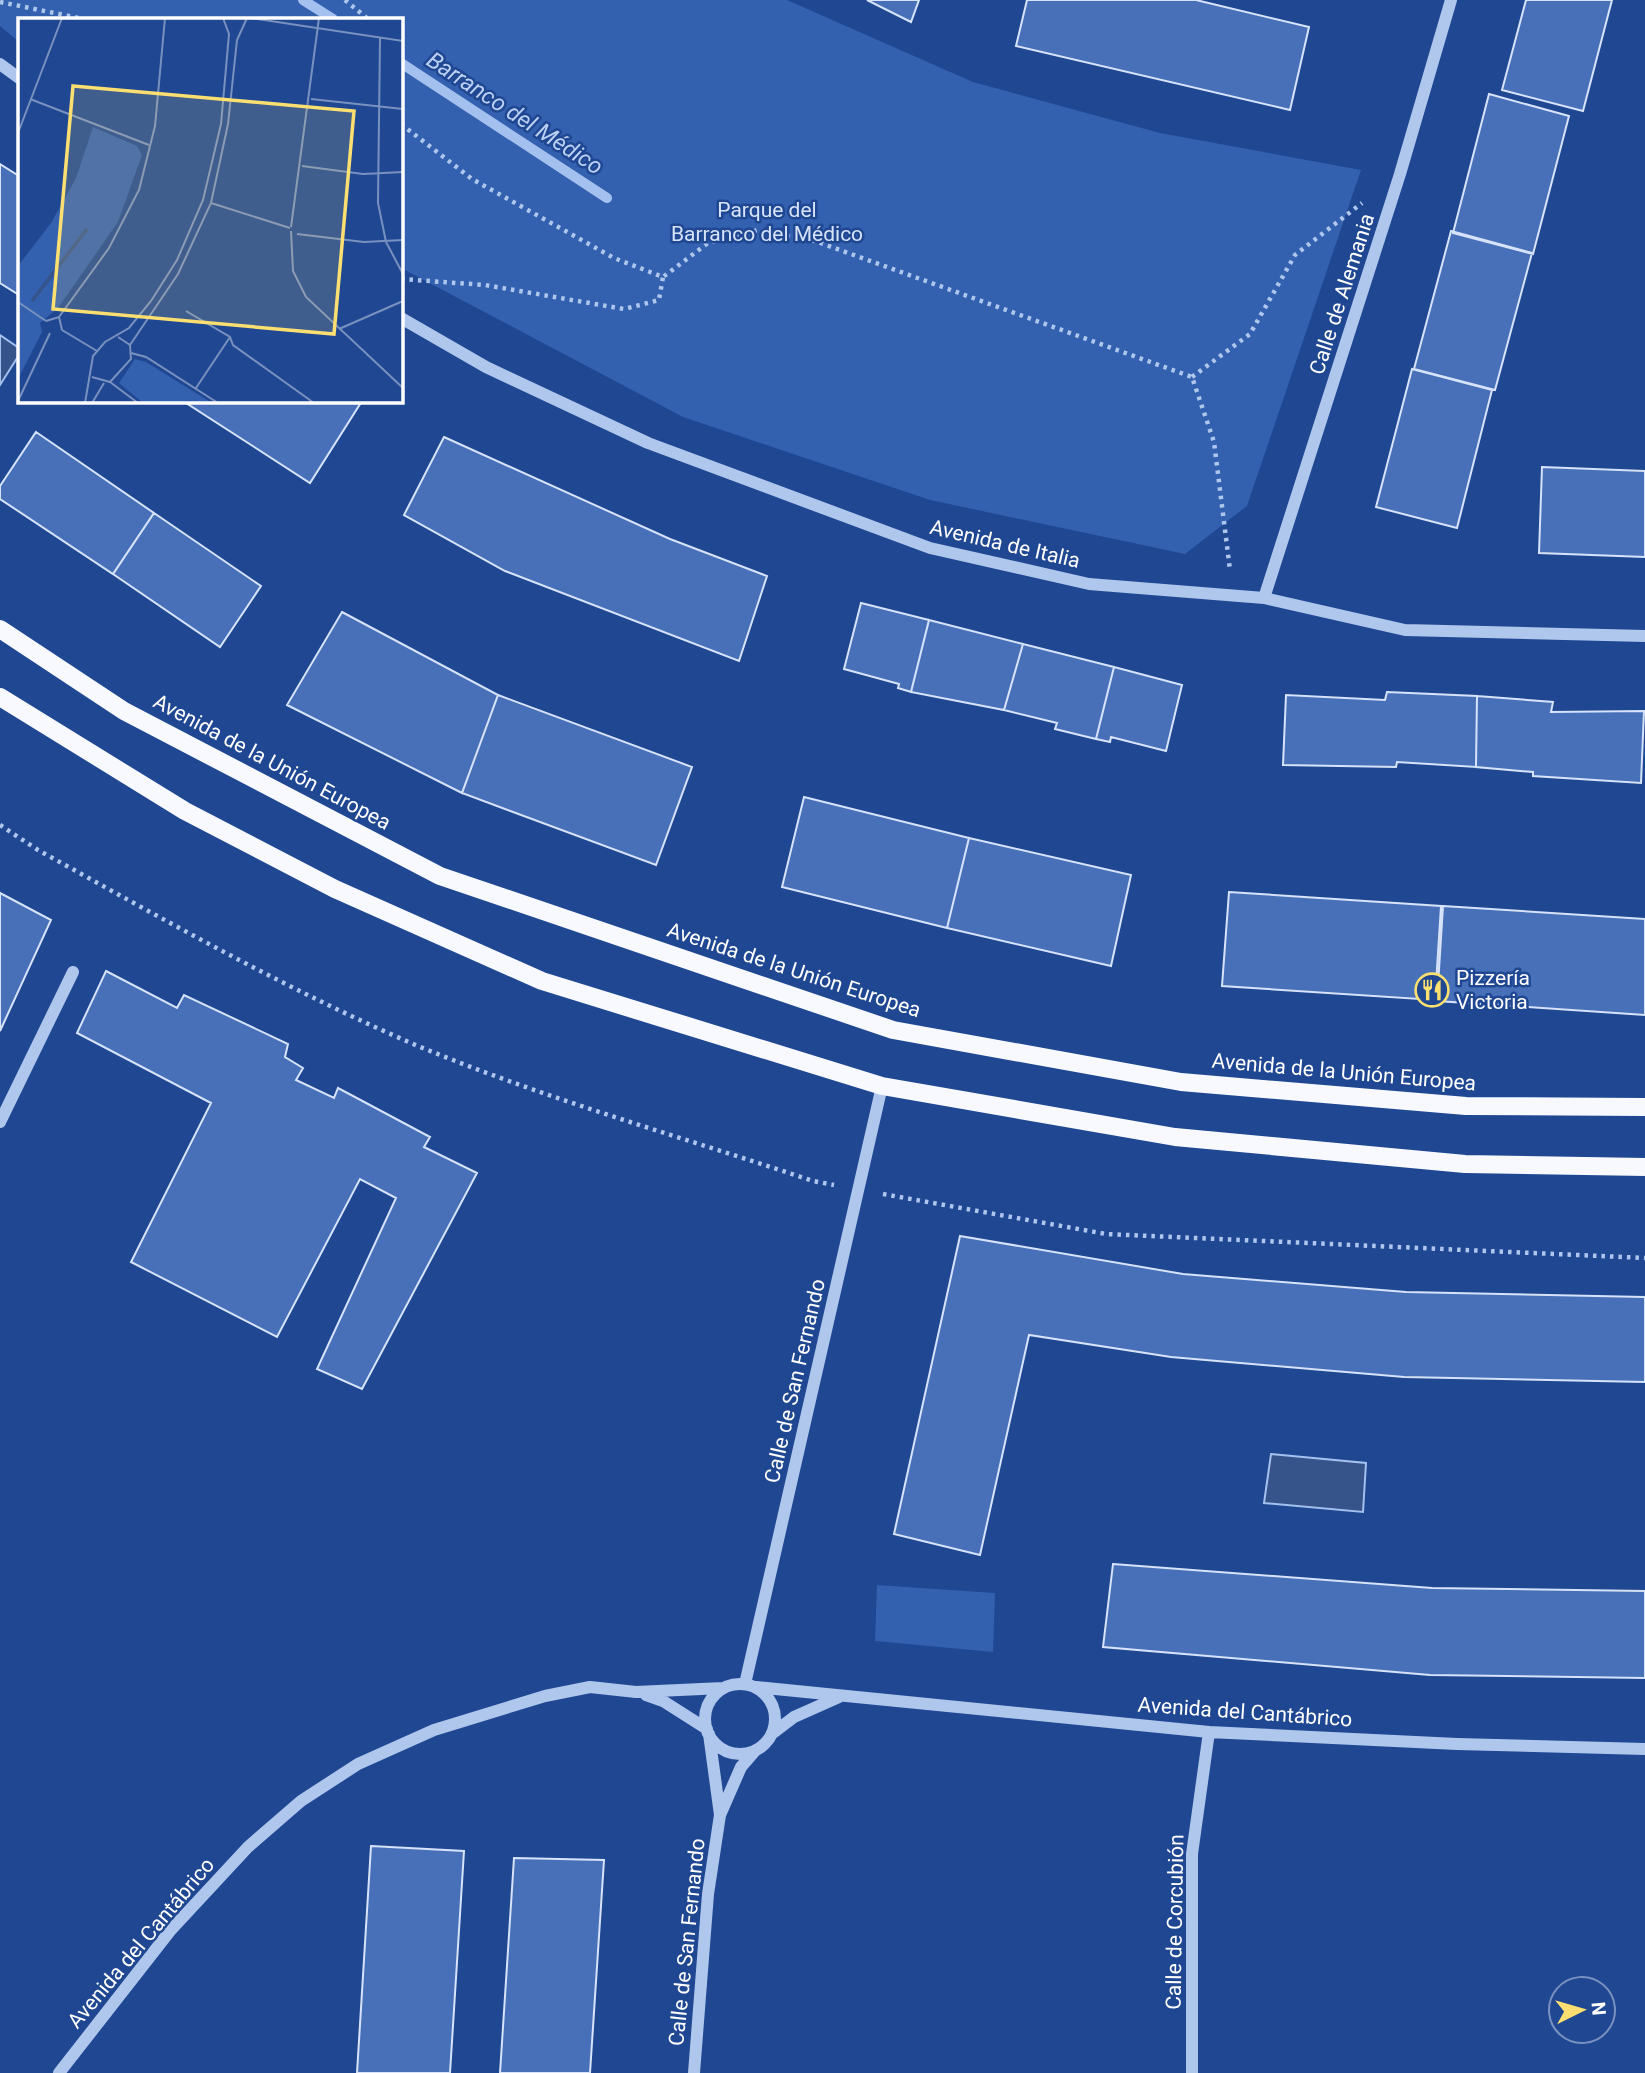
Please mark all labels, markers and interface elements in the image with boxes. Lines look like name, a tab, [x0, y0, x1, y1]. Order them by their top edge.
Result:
inset map	[18, 18, 402, 402]
water label: Barranco del Médico	[422, 46, 608, 180]
park label: Parque del Barranco del Médico	[671, 198, 863, 246]
street label: Calle de Alemania	[1305, 211, 1379, 377]
street label: Avenida de Italia	[928, 515, 1082, 573]
street label: Avenida de la Unión Europea	[149, 689, 395, 835]
street label: Avenida de la Unión Europea	[664, 918, 924, 1022]
place label: Pizzería Victoria	[1456, 966, 1530, 1014]
restaurant icon: Pizzería Victoria	[1413, 971, 1451, 1009]
street label: Avenida de la Unión Europea	[1211, 1048, 1477, 1096]
street label: Calle de San Fernando	[760, 1277, 830, 1485]
street label: Avenida del Cantábrico	[1137, 1693, 1353, 1731]
street label: Calle de Corcubión	[1161, 1834, 1189, 2010]
street label: Calle de San Fernando	[664, 1837, 710, 2047]
street label: Avenida del Cantábrico	[63, 1853, 219, 2033]
north arrow	[1547, 1975, 1617, 2045]
text: N	[1586, 2001, 1610, 2016]

